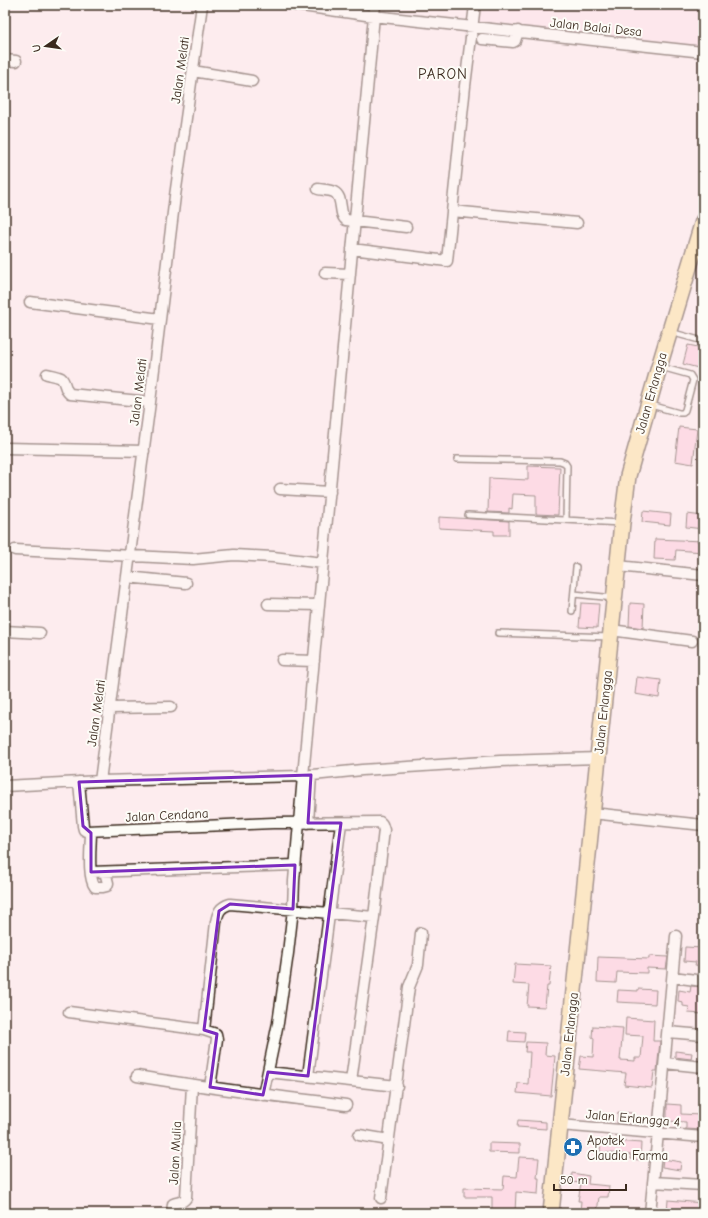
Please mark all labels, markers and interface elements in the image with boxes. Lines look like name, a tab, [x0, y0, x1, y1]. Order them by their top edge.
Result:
street label: Jalan Balai Desa	[549, 15, 643, 39]
north arrow	[26, 26, 66, 66]
street label: Jalan Melati	[168, 36, 192, 104]
text: U	[30, 43, 44, 53]
district label: PARON	[418, 65, 468, 83]
street label: Jalan Erlangga	[632, 351, 670, 435]
street label: Jalan Melati	[126, 358, 150, 426]
street label: Jalan Erlangga	[591, 669, 615, 755]
street label: Jalan Melati	[84, 679, 108, 747]
street label: Jalan Cendana	[125, 805, 209, 825]
street label: Jalan Erlangga	[557, 991, 581, 1077]
street label: Jalan Erlangga 4	[585, 1106, 681, 1130]
street label: Jalan Mulia	[166, 1121, 184, 1185]
place label: Apotek Claudia Farma	[587, 1133, 668, 1163]
pharmacy icon: Apotek Claudia Farma	[562, 1136, 584, 1158]
scale bar	[554, 1166, 626, 1192]
text: 50 m	[560, 1173, 588, 1187]

